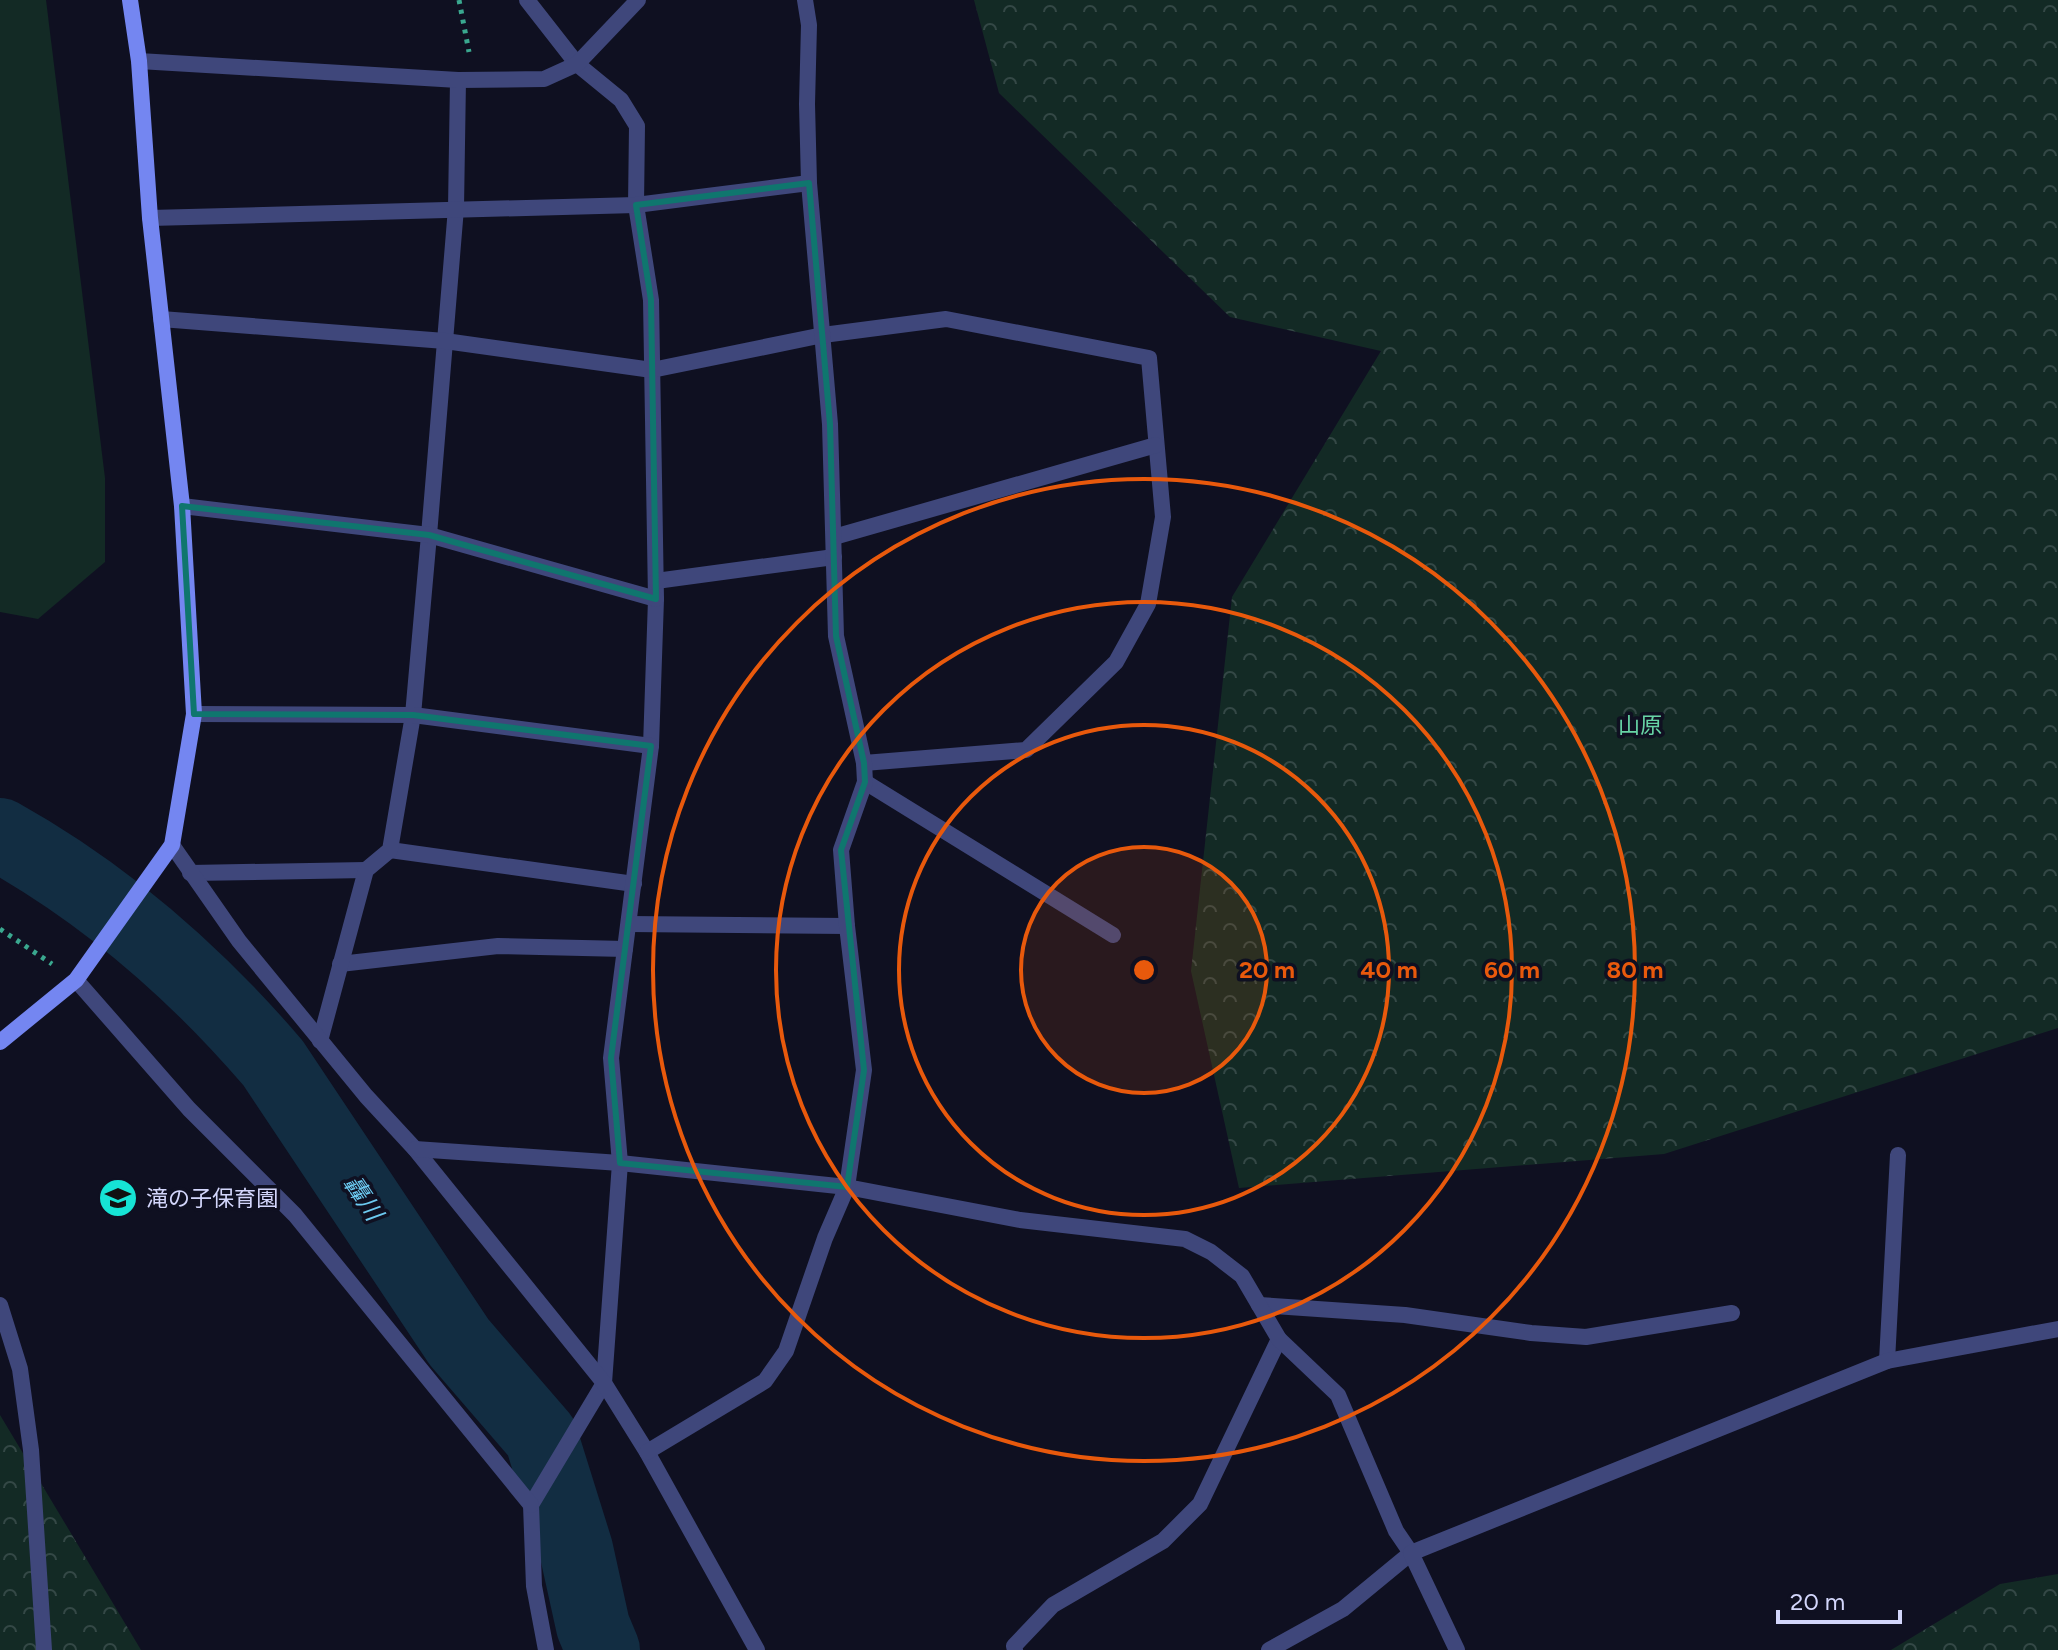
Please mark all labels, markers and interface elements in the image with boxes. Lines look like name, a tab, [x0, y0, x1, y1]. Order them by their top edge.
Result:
park label: 山原	[1618, 712, 1662, 739]
text: 20 m	[1239, 955, 1295, 984]
text: 40 m	[1360, 955, 1418, 984]
text: 60 m	[1484, 955, 1540, 984]
text: 80 m	[1607, 955, 1663, 984]
centre of rings	[1130, 956, 1158, 984]
water label: 轟川	[338, 1170, 391, 1228]
school or university icon: 滝の子保育園	[97, 1177, 139, 1219]
place label: 滝の子保育園	[146, 1185, 278, 1212]
scale bar	[1778, 1574, 1900, 1624]
text: 20 m	[1790, 1587, 1845, 1616]

